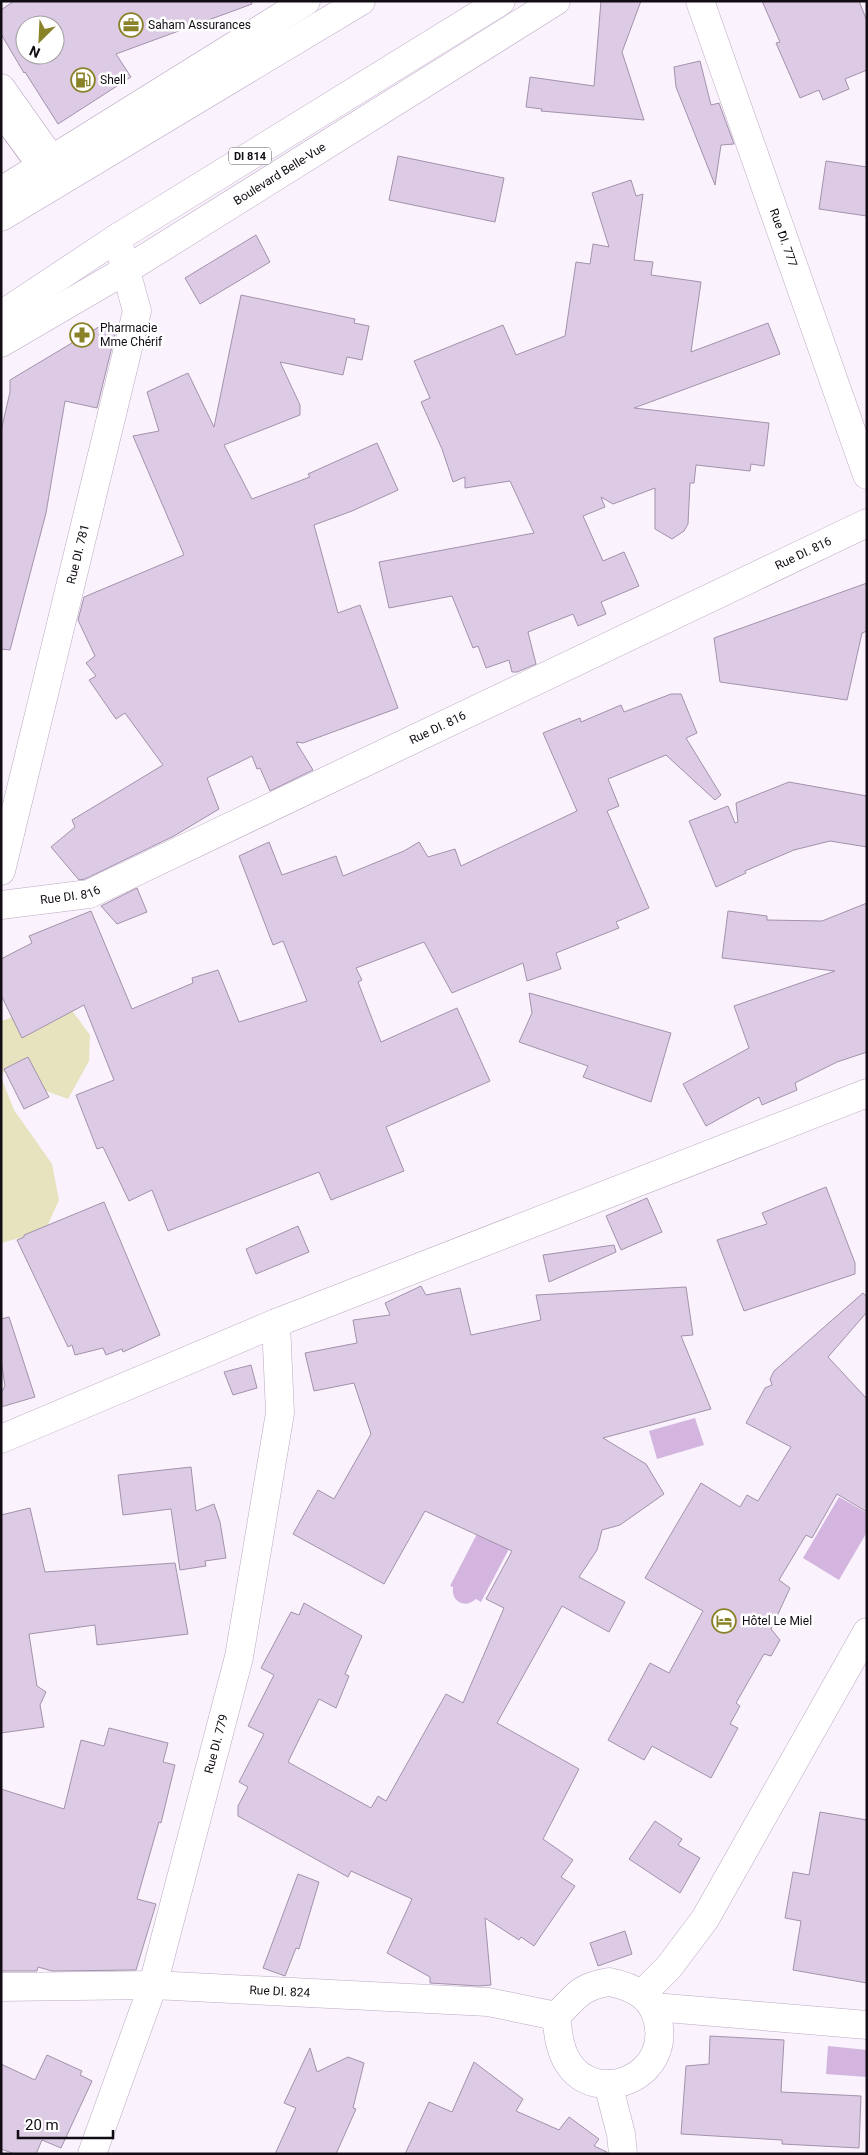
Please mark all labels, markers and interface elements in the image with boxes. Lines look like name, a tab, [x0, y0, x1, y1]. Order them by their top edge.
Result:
office icon: Saham Assurances	[118, 12, 144, 38]
north arrow	[15, 15, 65, 65]
place label: Saham Assurances	[148, 18, 251, 32]
text: N	[27, 43, 42, 61]
fuel station icon: Shell	[70, 67, 96, 93]
place label: Shell	[100, 73, 126, 87]
street label: Boulevard Belle-Vue	[231, 140, 328, 208]
road number: DI 814	[229, 148, 271, 164]
street label: Rue DI. 777	[767, 207, 800, 269]
place label: Pharmacie Mme Chérif	[100, 321, 163, 349]
pharmacy icon: Pharmacie Mme Chérif	[69, 322, 95, 348]
street label: Rue DI. 781	[64, 523, 92, 585]
street label: Rue DI. 816	[773, 534, 834, 573]
street label: Rue DI. 816	[407, 708, 468, 747]
street label: Rue DI. 816	[39, 883, 103, 907]
hotel icon: Hôtel Le Miel	[711, 1608, 737, 1634]
place label: Hôtel Le Miel	[742, 1614, 812, 1628]
street label: Rue DI. 779	[202, 1713, 231, 1775]
street label: Rue DI. 824	[249, 1983, 311, 2000]
scale bar	[18, 2108, 112, 2140]
text: 20 m	[25, 2116, 59, 2134]

